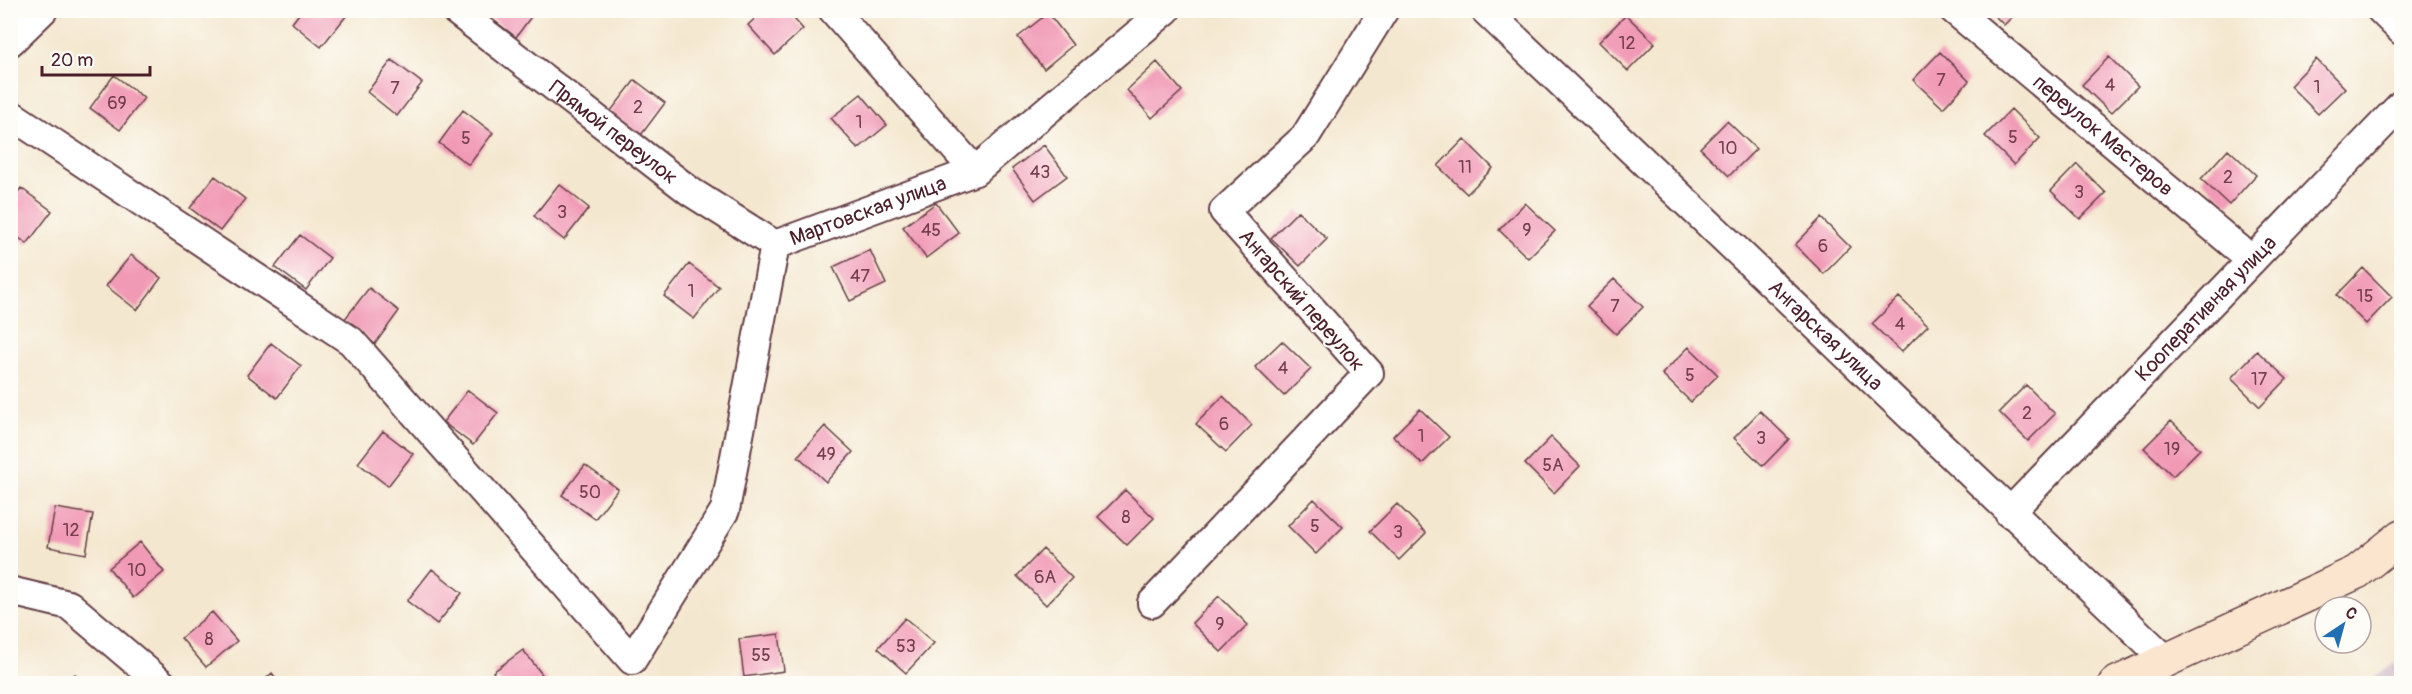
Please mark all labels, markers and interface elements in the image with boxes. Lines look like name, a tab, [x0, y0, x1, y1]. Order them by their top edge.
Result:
house number: 12	[1618, 32, 1636, 55]
scale bar	[42, 39, 150, 77]
text: 20 m	[51, 49, 93, 72]
house number: 7	[1936, 69, 1946, 92]
street label: переулок Мастеров	[2027, 69, 2179, 202]
street label: Прямой переулок	[543, 74, 683, 191]
house number: 4	[2105, 74, 2116, 97]
house number: 1	[2313, 76, 2321, 99]
house number: 7	[390, 77, 400, 100]
house number: 69	[107, 92, 127, 115]
house number: 2	[633, 96, 643, 119]
house number: 1	[855, 111, 863, 134]
house number: 5	[2008, 126, 2018, 149]
house number: 5	[461, 127, 471, 150]
house number: 10	[1718, 137, 1738, 160]
house number: 11	[1458, 156, 1472, 179]
house number: 43	[1030, 161, 1050, 184]
house number: 2	[2223, 166, 2233, 189]
street label: Мартовская улица	[786, 170, 950, 252]
house number: 3	[2074, 181, 2084, 204]
house number: 3	[557, 201, 567, 224]
house number: 45	[921, 219, 941, 242]
house number: 9	[1522, 219, 1532, 242]
street label: Ангарский переулок	[1232, 224, 1371, 377]
street label: Кооперативная улица	[2130, 230, 2283, 387]
house number: 6	[1818, 235, 1828, 258]
house number: 47	[850, 265, 870, 288]
street label: Ангарская улица	[1762, 274, 1889, 397]
house number: 1	[687, 280, 695, 303]
house number: 15	[2357, 285, 2373, 308]
house number: 7	[1610, 295, 1620, 318]
house number: 4	[1895, 313, 1906, 336]
house number: 4	[1278, 357, 1289, 380]
house number: 5	[1685, 364, 1695, 387]
house number: 17	[2251, 368, 2268, 391]
house number: 2	[2022, 402, 2032, 425]
house number: 6	[1219, 413, 1229, 436]
house number: 1	[1417, 425, 1425, 448]
house number: 3	[1756, 427, 1766, 450]
house number: 19	[2164, 438, 2180, 461]
house number: 49	[816, 443, 836, 466]
house number: 5А	[1542, 454, 1564, 477]
house number: 50	[579, 481, 601, 504]
house number: 8	[1121, 506, 1131, 529]
house number: 5	[1310, 515, 1320, 538]
house number: 12	[62, 519, 80, 542]
house number: 3	[1393, 521, 1403, 544]
house number: 10	[127, 559, 147, 582]
house number: 6А	[1034, 566, 1056, 589]
north arrow	[2313, 595, 2373, 655]
text: С	[2341, 603, 2361, 625]
house number: 9	[1215, 613, 1225, 636]
house number: 8	[204, 628, 214, 651]
house number: 53	[896, 635, 916, 658]
house number: 55	[751, 644, 771, 667]

